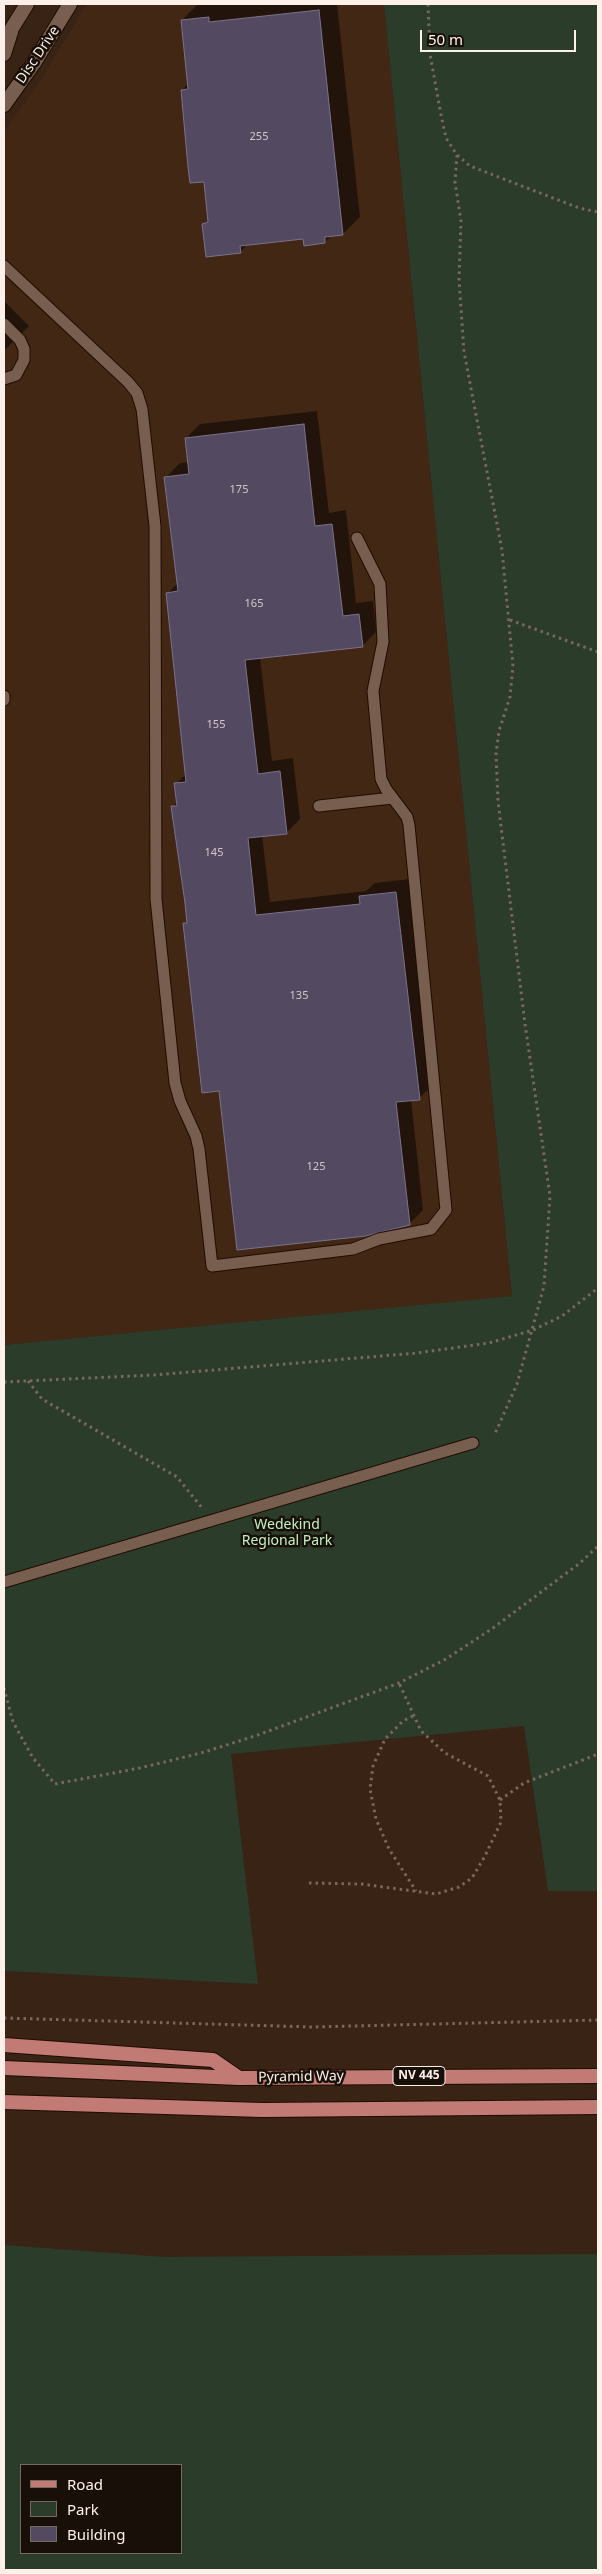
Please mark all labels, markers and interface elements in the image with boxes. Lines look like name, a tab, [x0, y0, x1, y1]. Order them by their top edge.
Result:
scale bar	[422, 20, 578, 52]
street label: Disc Drive	[13, 23, 63, 87]
text: 50 m	[428, 29, 463, 49]
house number: 255	[250, 130, 268, 144]
house number: 175	[230, 483, 248, 497]
house number: 165	[245, 597, 263, 611]
house number: 155	[207, 718, 225, 732]
house number: 145	[205, 846, 223, 860]
house number: 135	[290, 989, 308, 1003]
house number: 125	[307, 1160, 325, 1174]
park label: Wedekind Regional Park	[242, 1517, 332, 1550]
road number: NV 445	[393, 2066, 445, 2086]
street label: Pyramid Way	[258, 2068, 344, 2086]
legend	[20, 2464, 182, 2554]
text: Road	[67, 2474, 103, 2494]
text: Park	[67, 2499, 99, 2519]
text: Building	[67, 2524, 125, 2544]

